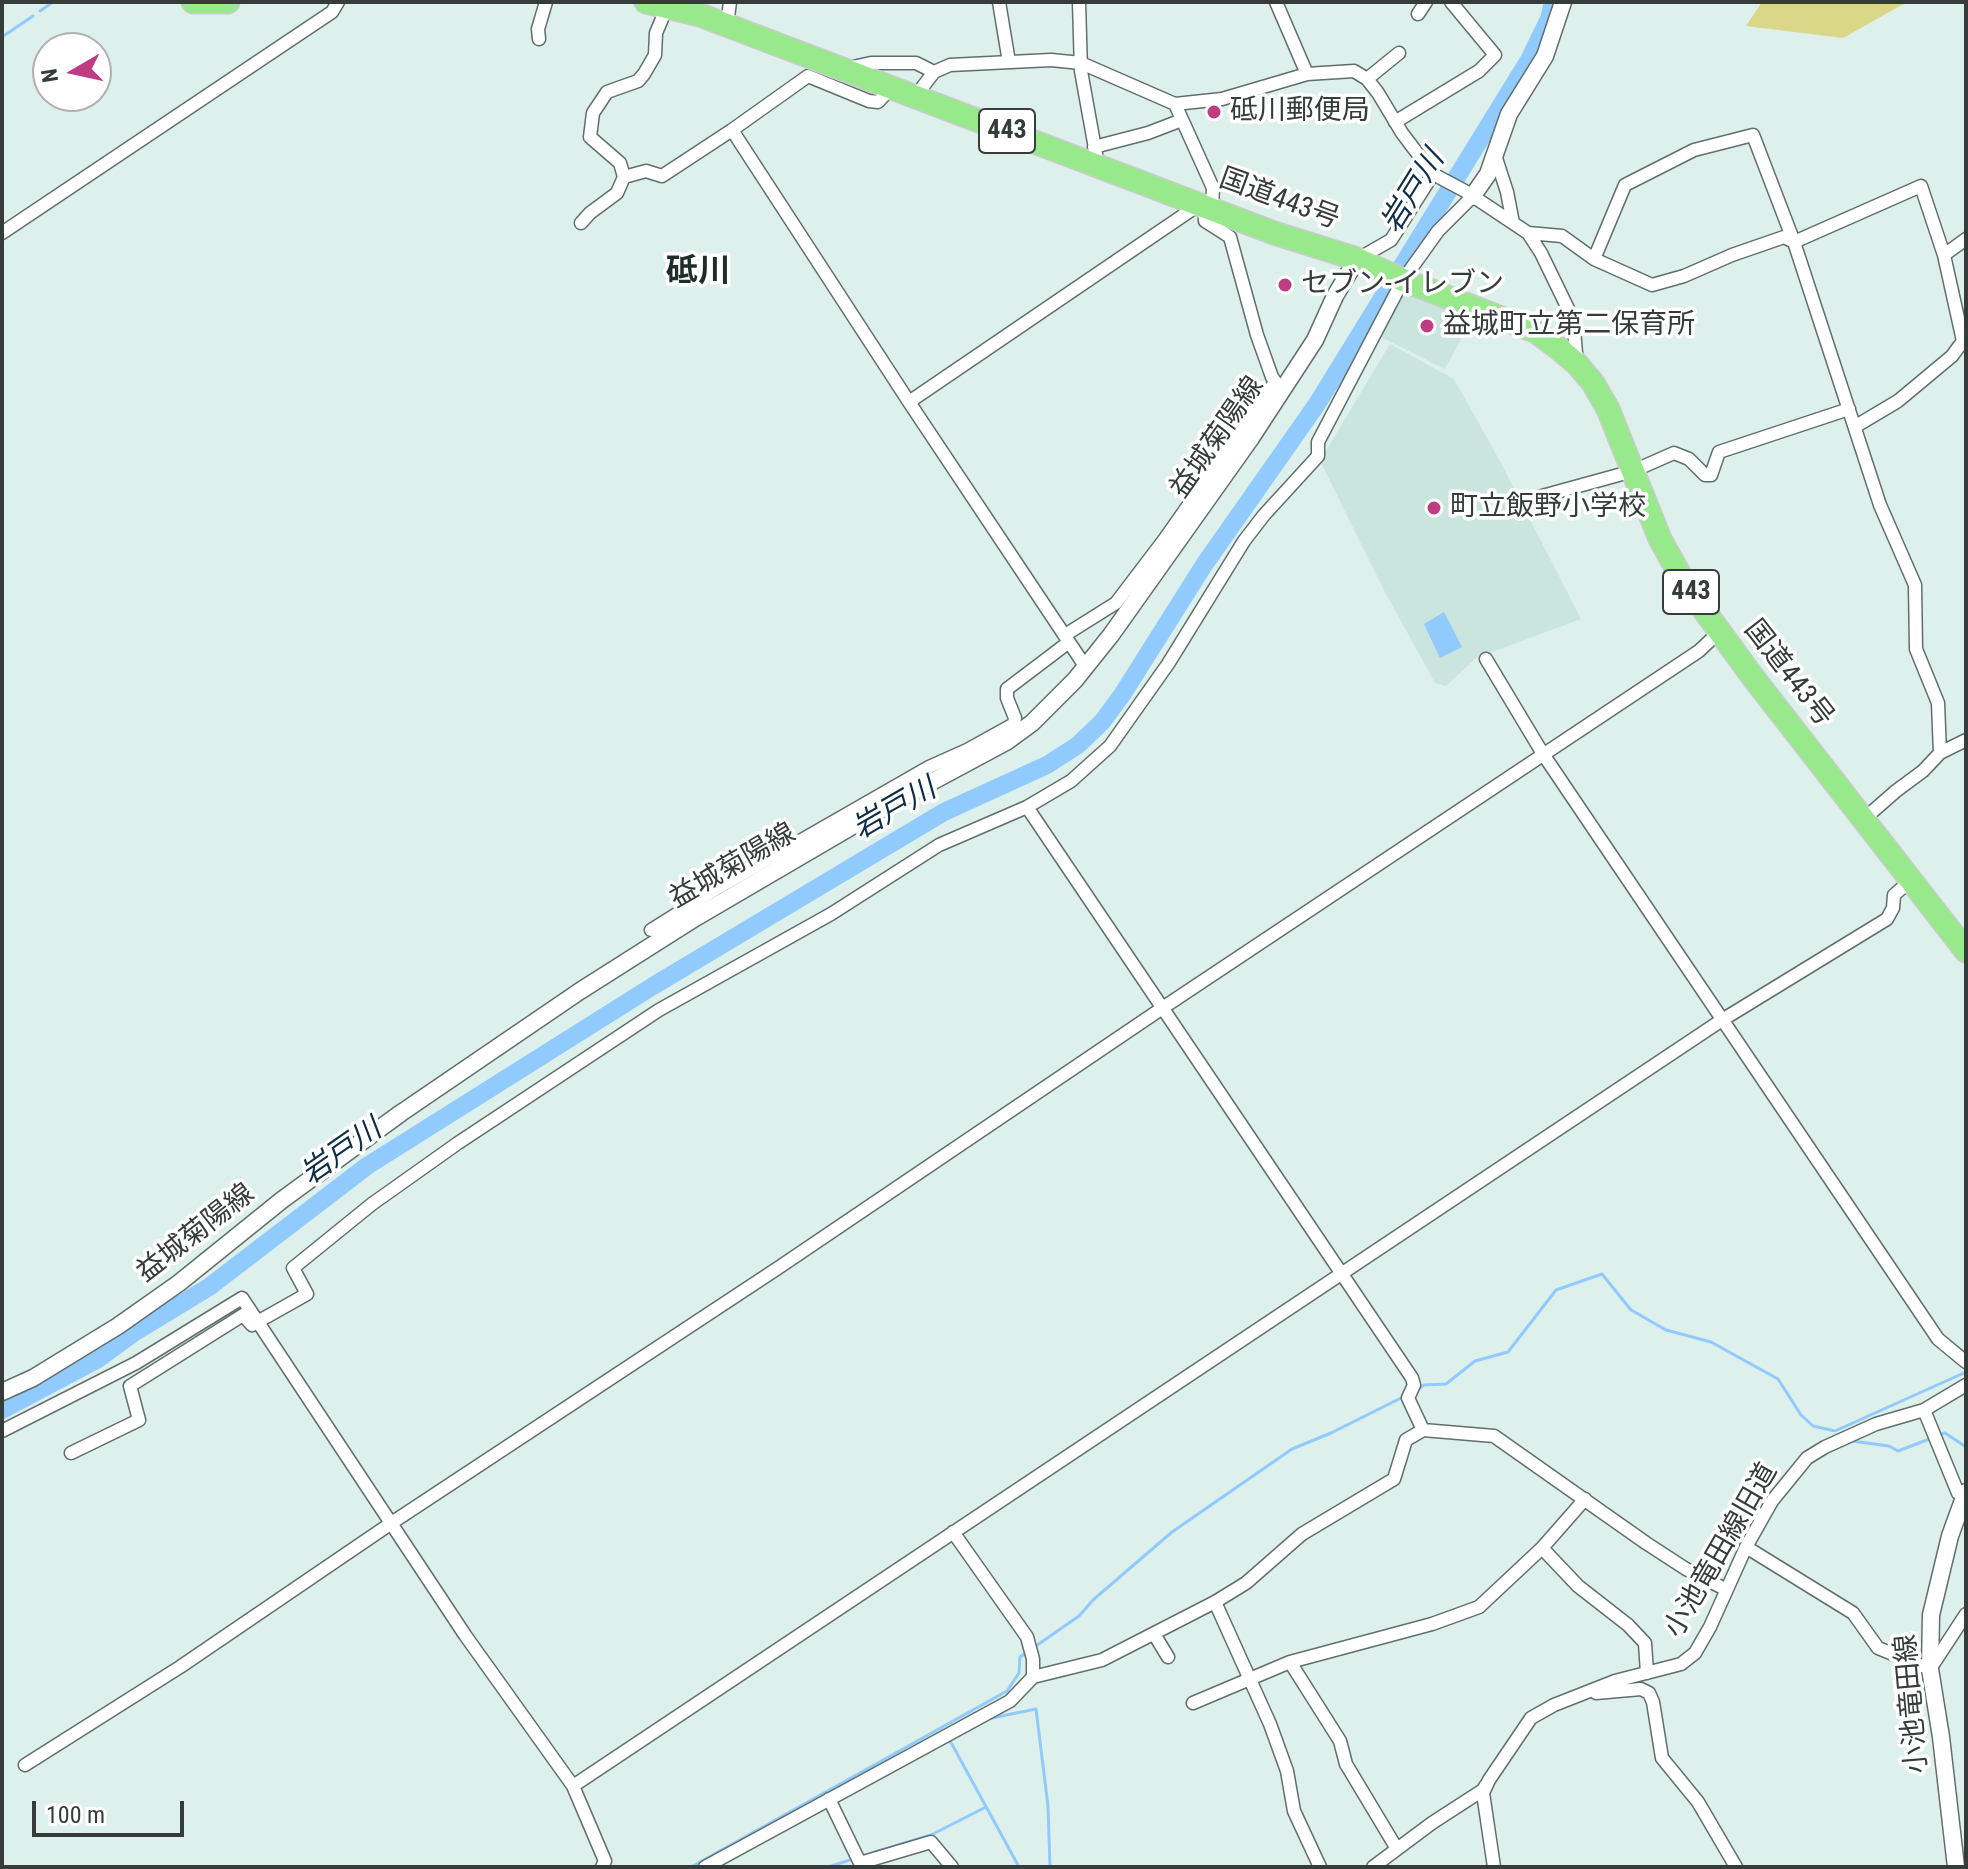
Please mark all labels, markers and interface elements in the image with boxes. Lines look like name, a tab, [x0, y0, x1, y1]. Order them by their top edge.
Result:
north arrow	[32, 32, 112, 112]
text: N	[36, 67, 63, 84]
place label: 砥川郵便局	[1230, 95, 1370, 129]
marker: 砥川郵便局	[1205, 103, 1223, 121]
road number: 443	[979, 109, 1035, 153]
water label: 岩戸川	[1375, 144, 1453, 240]
street label: 国道443号	[1214, 163, 1344, 237]
district label: 砥川	[666, 254, 730, 292]
place label: セブン-イレブン	[1301, 268, 1504, 302]
marker: セブン-イレブン	[1276, 276, 1294, 294]
place label: 益城町立第二保育所	[1443, 309, 1695, 343]
marker: 益城町立第二保育所	[1418, 317, 1436, 335]
street label: 益城菊陽線	[1164, 371, 1272, 505]
place label: 町立飯野小学校	[1450, 491, 1646, 525]
marker: 町立飯野小学校	[1425, 499, 1443, 517]
road number: 443	[1663, 570, 1719, 614]
street label: 国道443号	[1736, 614, 1840, 734]
water label: 岩戸川	[847, 772, 943, 848]
street label: 益城菊陽線	[664, 817, 802, 917]
water label: 岩戸川	[295, 1112, 389, 1194]
street label: 益城菊陽線	[130, 1178, 262, 1290]
street label: 小池竜田線旧道	[1658, 1458, 1786, 1644]
street label: 小池竜田線	[1890, 1633, 1936, 1775]
scale bar	[36, 1785, 188, 1835]
text: 100 m	[46, 1801, 105, 1829]

